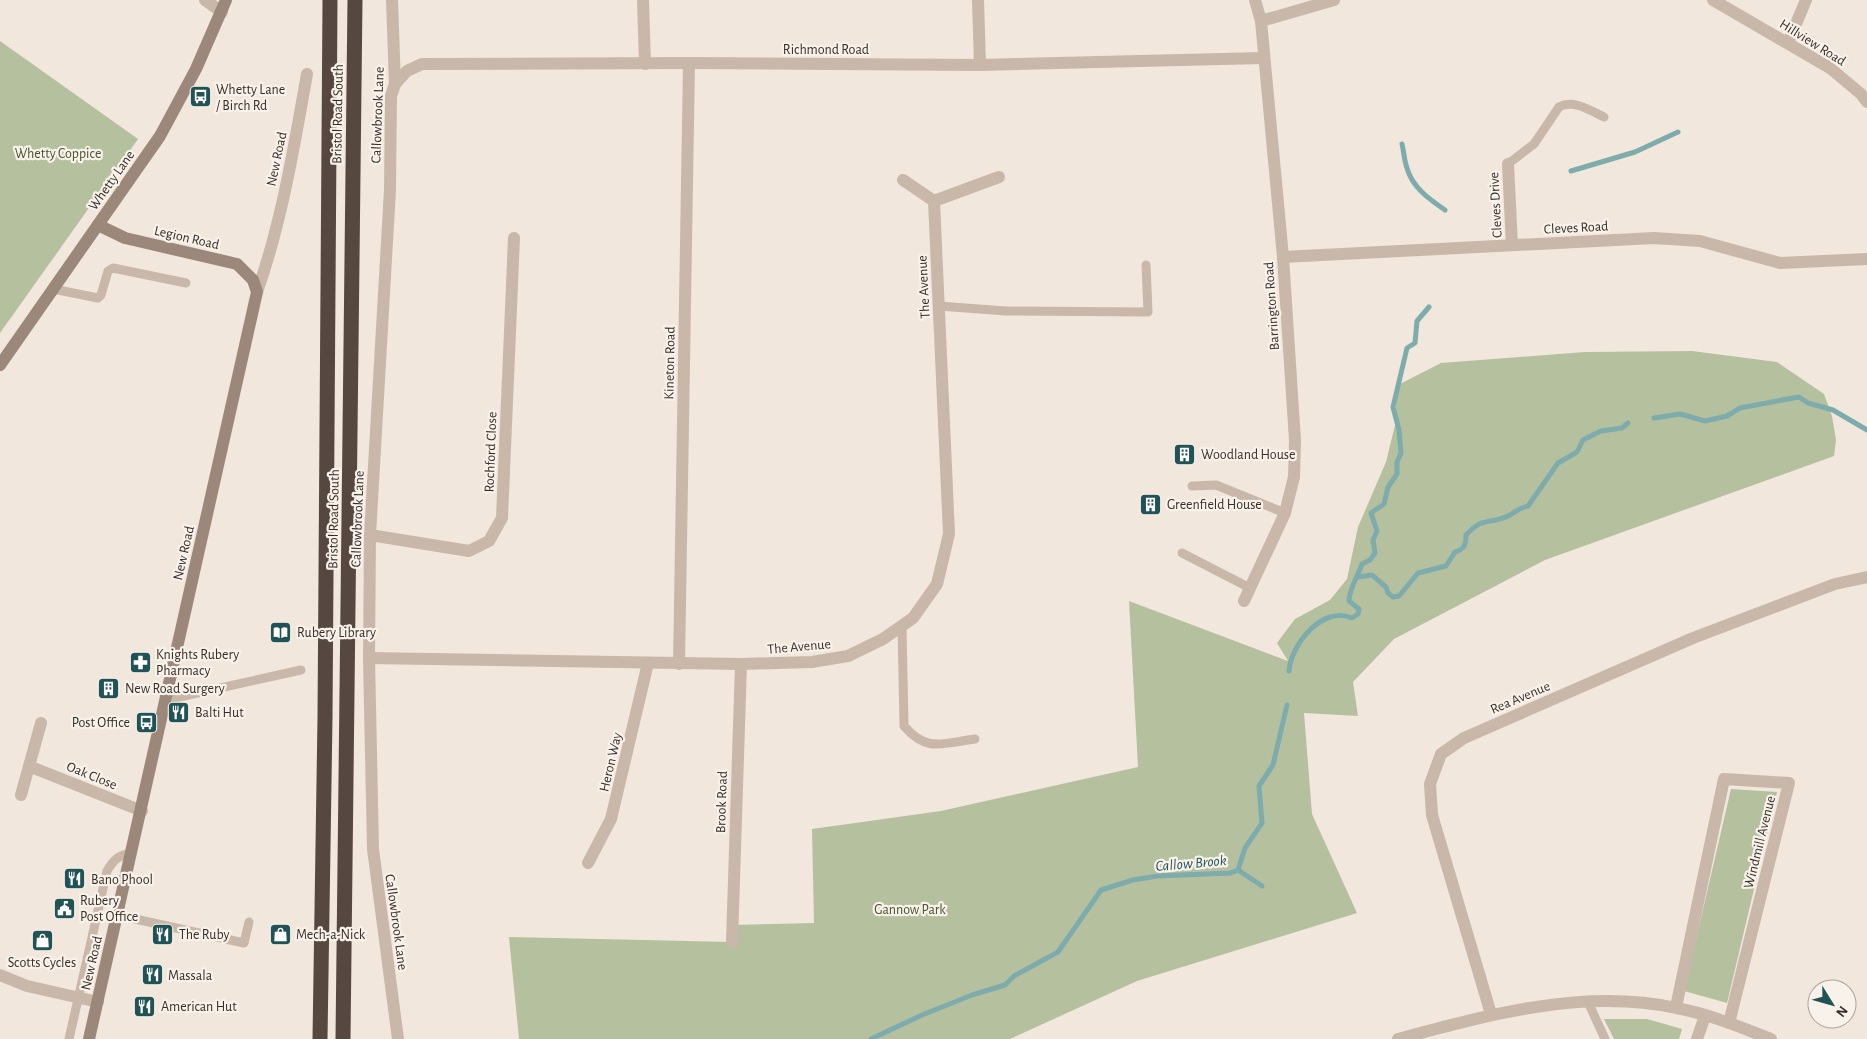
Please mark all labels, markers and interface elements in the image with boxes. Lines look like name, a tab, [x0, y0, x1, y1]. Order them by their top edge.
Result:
street label: Hillview Road	[1777, 17, 1848, 69]
street label: Richmond Road	[783, 43, 869, 57]
street label: Bristol Road South	[330, 64, 346, 164]
street label: Callowbrook Lane	[369, 67, 387, 164]
place label: Whetty Lane / Birch Rd	[216, 83, 285, 113]
bus stop icon: Whetty Lane / Birch Rd	[188, 85, 212, 109]
street label: New Road	[264, 131, 290, 188]
park label: Whetty Coppice	[15, 147, 101, 161]
street label: Whetty Lane	[86, 148, 137, 213]
street label: Cleves Drive	[1487, 172, 1505, 238]
street label: Cleves Road	[1543, 219, 1609, 237]
street label: Legion Road	[153, 224, 221, 252]
street label: The Avenue	[915, 255, 933, 319]
street label: Barrington Road	[1262, 261, 1282, 351]
street label: Kineton Road	[662, 326, 678, 400]
street label: Rochford Close	[483, 411, 499, 493]
building icon: Woodland House	[1173, 442, 1197, 466]
place label: Woodland House	[1201, 448, 1295, 462]
street label: Bristol Road South	[326, 469, 342, 569]
street label: Callowbrook Lane	[349, 471, 367, 568]
building icon: Greenfield House	[1139, 492, 1163, 516]
place label: Greenfield House	[1167, 498, 1262, 512]
street label: New Road	[171, 525, 197, 582]
library icon: Rubery Library	[269, 620, 293, 644]
place label: Rubery Library	[297, 626, 376, 640]
street label: The Avenue	[767, 637, 831, 657]
place label: Knights Rubery Pharmacy	[156, 648, 239, 678]
pharmacy icon: Knights Rubery Pharmacy	[128, 650, 152, 674]
building icon: New Road Surgery	[97, 676, 121, 700]
street label: Rea Avenue	[1489, 679, 1552, 717]
place label: New Road Surgery	[125, 682, 225, 696]
restaurant icon: Balti Hut	[167, 700, 191, 724]
place label: Balti Hut	[195, 706, 244, 720]
bus stop icon: Post Office	[134, 710, 158, 734]
place label: Post Office	[72, 716, 130, 730]
street label: Heron Way	[597, 731, 625, 793]
street label: Oak Close	[64, 759, 119, 792]
street label: Brook Road	[714, 771, 730, 833]
street label: Windmill Avenue	[1742, 794, 1778, 890]
water label: Callow Brook	[1155, 853, 1227, 874]
restaurant icon: Bano Phool	[63, 867, 87, 891]
place label: Bano Phool	[91, 873, 153, 887]
street label: Callowbrook Lane	[382, 873, 410, 971]
place label: Rubery Post Office	[80, 894, 138, 924]
public building icon: Rubery Post Office	[52, 896, 76, 920]
park label: Gannow Park	[874, 903, 946, 917]
restaurant icon: The Ruby	[151, 922, 175, 946]
shop icon: Mech-a-Nick	[268, 922, 292, 946]
shop icon: Scotts Cycles	[30, 928, 54, 952]
place label: The Ruby	[179, 928, 229, 942]
place label: Mech-a-Nick	[296, 928, 366, 942]
street label: New Road	[79, 935, 105, 992]
place label: Scotts Cycles	[8, 956, 76, 970]
restaurant icon: Massala	[140, 963, 164, 987]
place label: Massala	[168, 969, 213, 983]
north arrow	[1807, 979, 1857, 1029]
restaurant icon: American Hut	[133, 994, 157, 1018]
place label: American Hut	[161, 1000, 237, 1014]
text: N	[1833, 1003, 1850, 1019]

